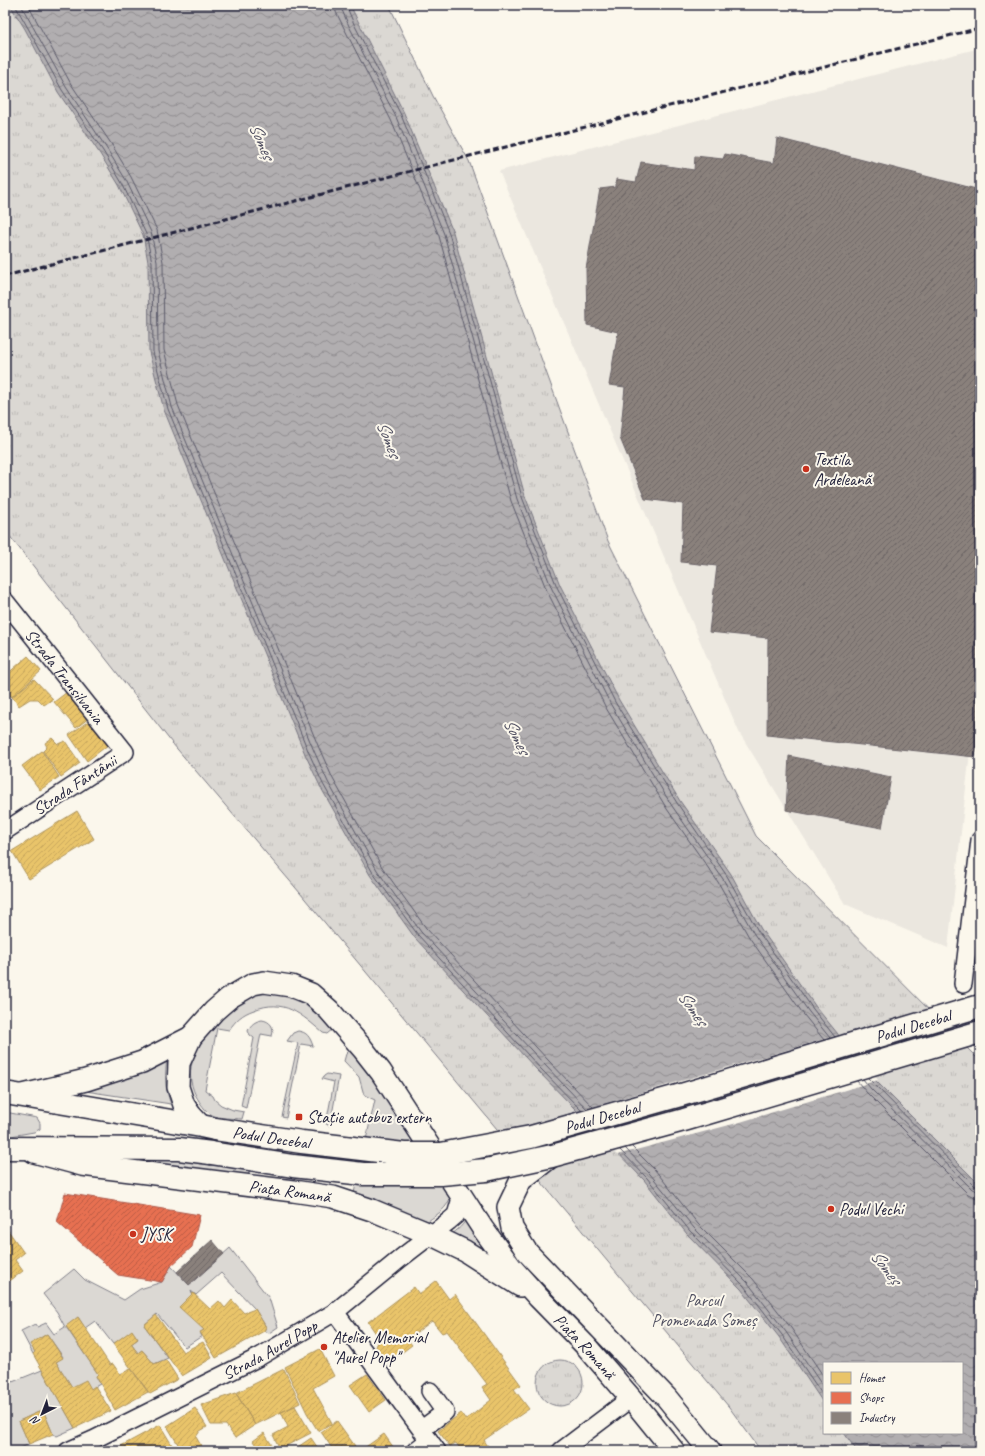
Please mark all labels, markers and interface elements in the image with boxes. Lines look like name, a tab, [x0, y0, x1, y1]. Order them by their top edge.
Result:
water label: Someș	[244, 120, 281, 166]
water label: Someș	[372, 418, 408, 464]
place label: Textila Ardeleană	[814, 449, 873, 490]
marker: Textila Ardeleană	[801, 464, 811, 474]
street label: Strada Transilvania	[21, 624, 110, 729]
water label: Someș	[499, 715, 537, 761]
street label: Strada Fântânii	[29, 749, 122, 820]
water label: Someș	[673, 987, 715, 1033]
street label: Podul Decebal	[873, 1004, 956, 1047]
street label: Podul Decebal	[562, 1096, 645, 1138]
place label: Stație autobuz extern	[307, 1107, 433, 1128]
marker: Stație autobuz extern	[294, 1112, 304, 1122]
street label: Podul Decebal	[231, 1121, 314, 1154]
street label: Piața Romană	[248, 1175, 333, 1207]
place label: Podul Vechi	[839, 1199, 905, 1220]
marker: Podul Vechi	[826, 1204, 836, 1214]
place label: JYSK	[140, 1224, 175, 1245]
marker: JYSK	[128, 1229, 138, 1239]
water label: Someș	[866, 1246, 908, 1291]
park label: Parcul Promenada Someș	[652, 1290, 759, 1331]
street label: Piața Romană	[550, 1309, 621, 1385]
street label: Strada Aurel Popp	[219, 1314, 322, 1384]
place label: Atelier Memorial "Aurel Popp"	[332, 1327, 430, 1368]
marker: Atelier Memorial "Aurel Popp"	[319, 1342, 329, 1352]
legend	[823, 1362, 963, 1434]
text: Homes	[859, 1370, 886, 1386]
text: Shops	[859, 1390, 884, 1406]
north arrow	[22, 1394, 62, 1434]
text: Industry	[859, 1410, 896, 1426]
text: N	[26, 1412, 43, 1429]

